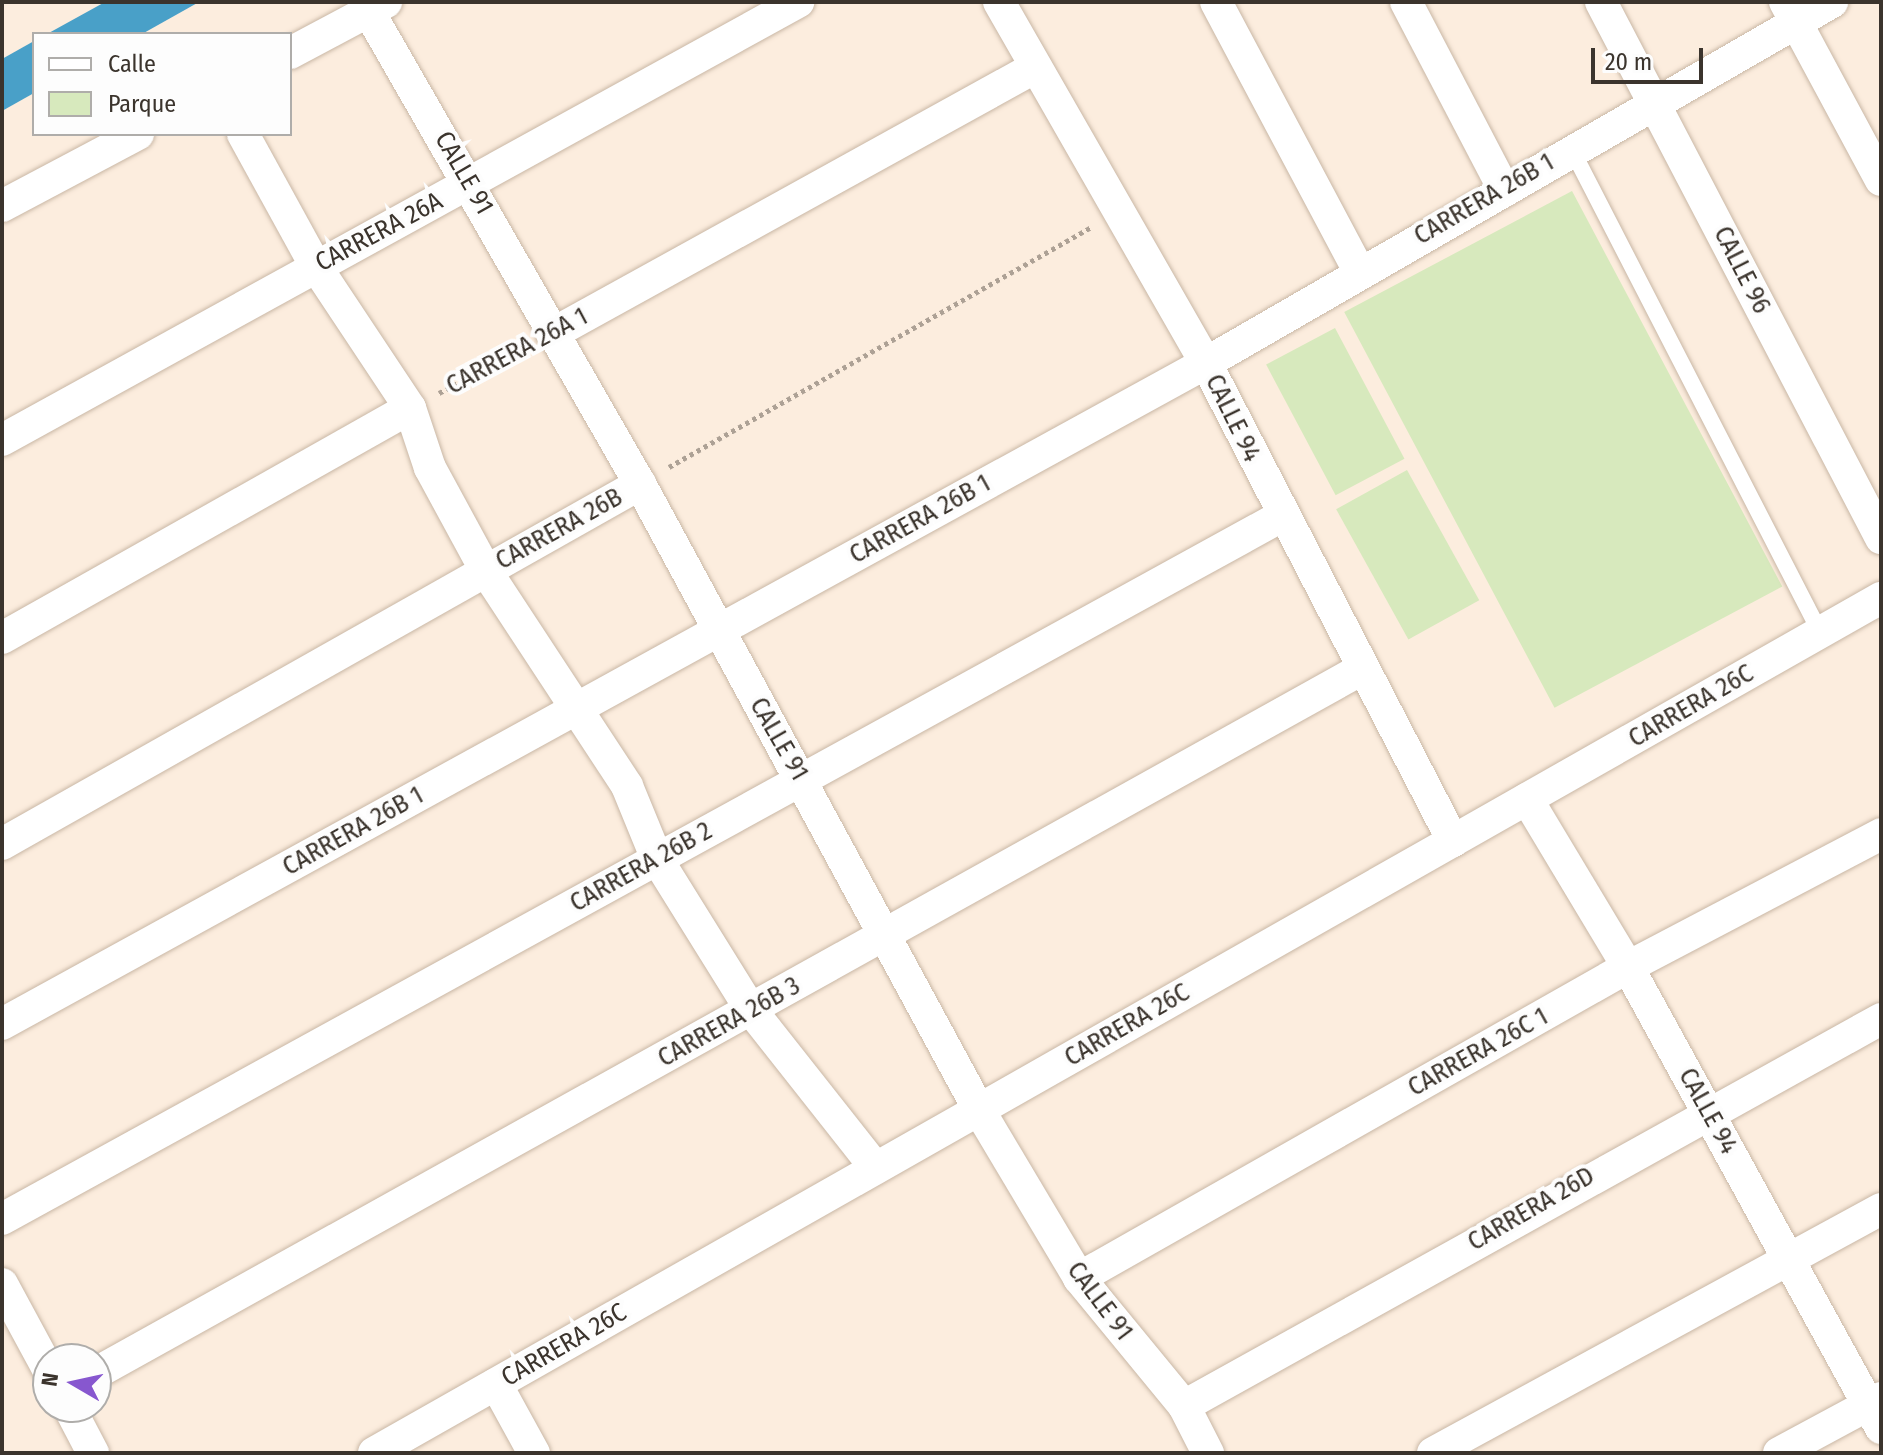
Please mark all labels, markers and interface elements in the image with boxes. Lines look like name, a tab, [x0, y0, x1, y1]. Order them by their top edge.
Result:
legend	[32, 32, 292, 136]
scale bar	[1595, 32, 1707, 82]
text: 20 m	[1605, 48, 1652, 76]
text: Calle	[108, 50, 156, 78]
text: Parque	[108, 90, 176, 118]
street label: CALLE 91	[428, 126, 500, 220]
street label: CARRERA 26B 1	[1409, 146, 1559, 252]
street label: CARRERA 26A	[310, 186, 448, 278]
street label: CALLE 96	[1707, 221, 1777, 319]
street label: CARRERA 26A 1	[441, 301, 593, 401]
street label: CALLE 94	[1199, 369, 1267, 467]
street label: CARRERA 26B 1	[844, 467, 996, 571]
street label: CARRERA 26B	[490, 481, 628, 577]
street label: CARRERA 26C	[1623, 658, 1759, 754]
street label: CALLE 91	[743, 692, 815, 786]
street label: CARRERA 26B 1	[277, 779, 429, 883]
street label: CARRERA 26B 2	[565, 815, 717, 919]
street label: CARRERA 26B 3	[652, 970, 806, 1074]
street label: CARRERA 26C	[1059, 977, 1195, 1073]
street label: CARRERA 26C 1	[1403, 1001, 1553, 1103]
street label: CALLE 94	[1672, 1063, 1744, 1159]
street label: CARRERA 26D	[1462, 1160, 1600, 1258]
street label: CALLE 91	[1060, 1255, 1140, 1347]
street label: CARRERA 26C	[496, 1297, 632, 1393]
north arrow	[32, 1343, 112, 1423]
text: N	[35, 1371, 64, 1388]

